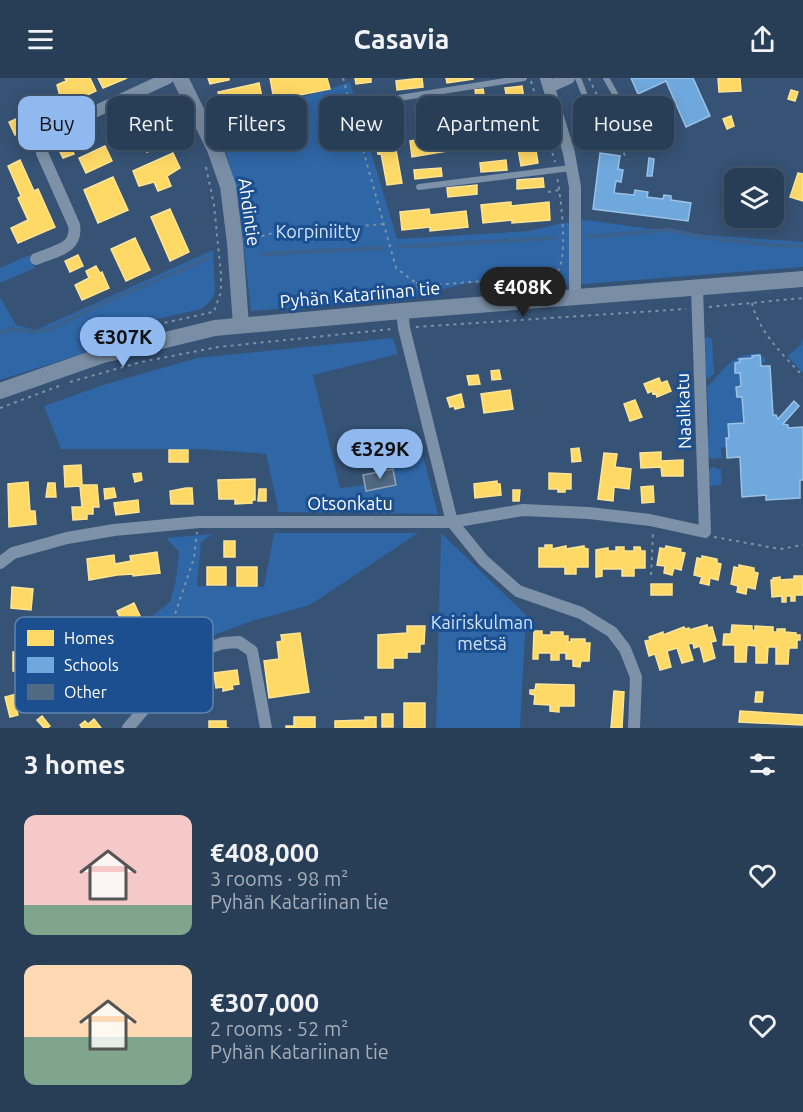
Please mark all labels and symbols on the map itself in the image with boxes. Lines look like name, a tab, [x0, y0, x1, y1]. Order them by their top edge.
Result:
street label: Ahdintie	[235, 177, 265, 247]
park label: Korpiniitty	[276, 221, 361, 241]
pin: €408K	[481, 267, 565, 318]
street label: Pyhän Katariinan tie	[279, 277, 441, 311]
pin: €307K	[81, 317, 165, 368]
street label: Naalikatu	[672, 373, 694, 449]
pin: €329K	[338, 429, 422, 480]
street label: Otsonkatu	[307, 493, 393, 513]
park label: Kairiskulman metsä	[431, 612, 533, 653]
legend	[15, 617, 213, 713]
text: Homes	[64, 629, 114, 647]
text: Schools	[64, 656, 119, 674]
text: Other	[64, 683, 107, 701]

